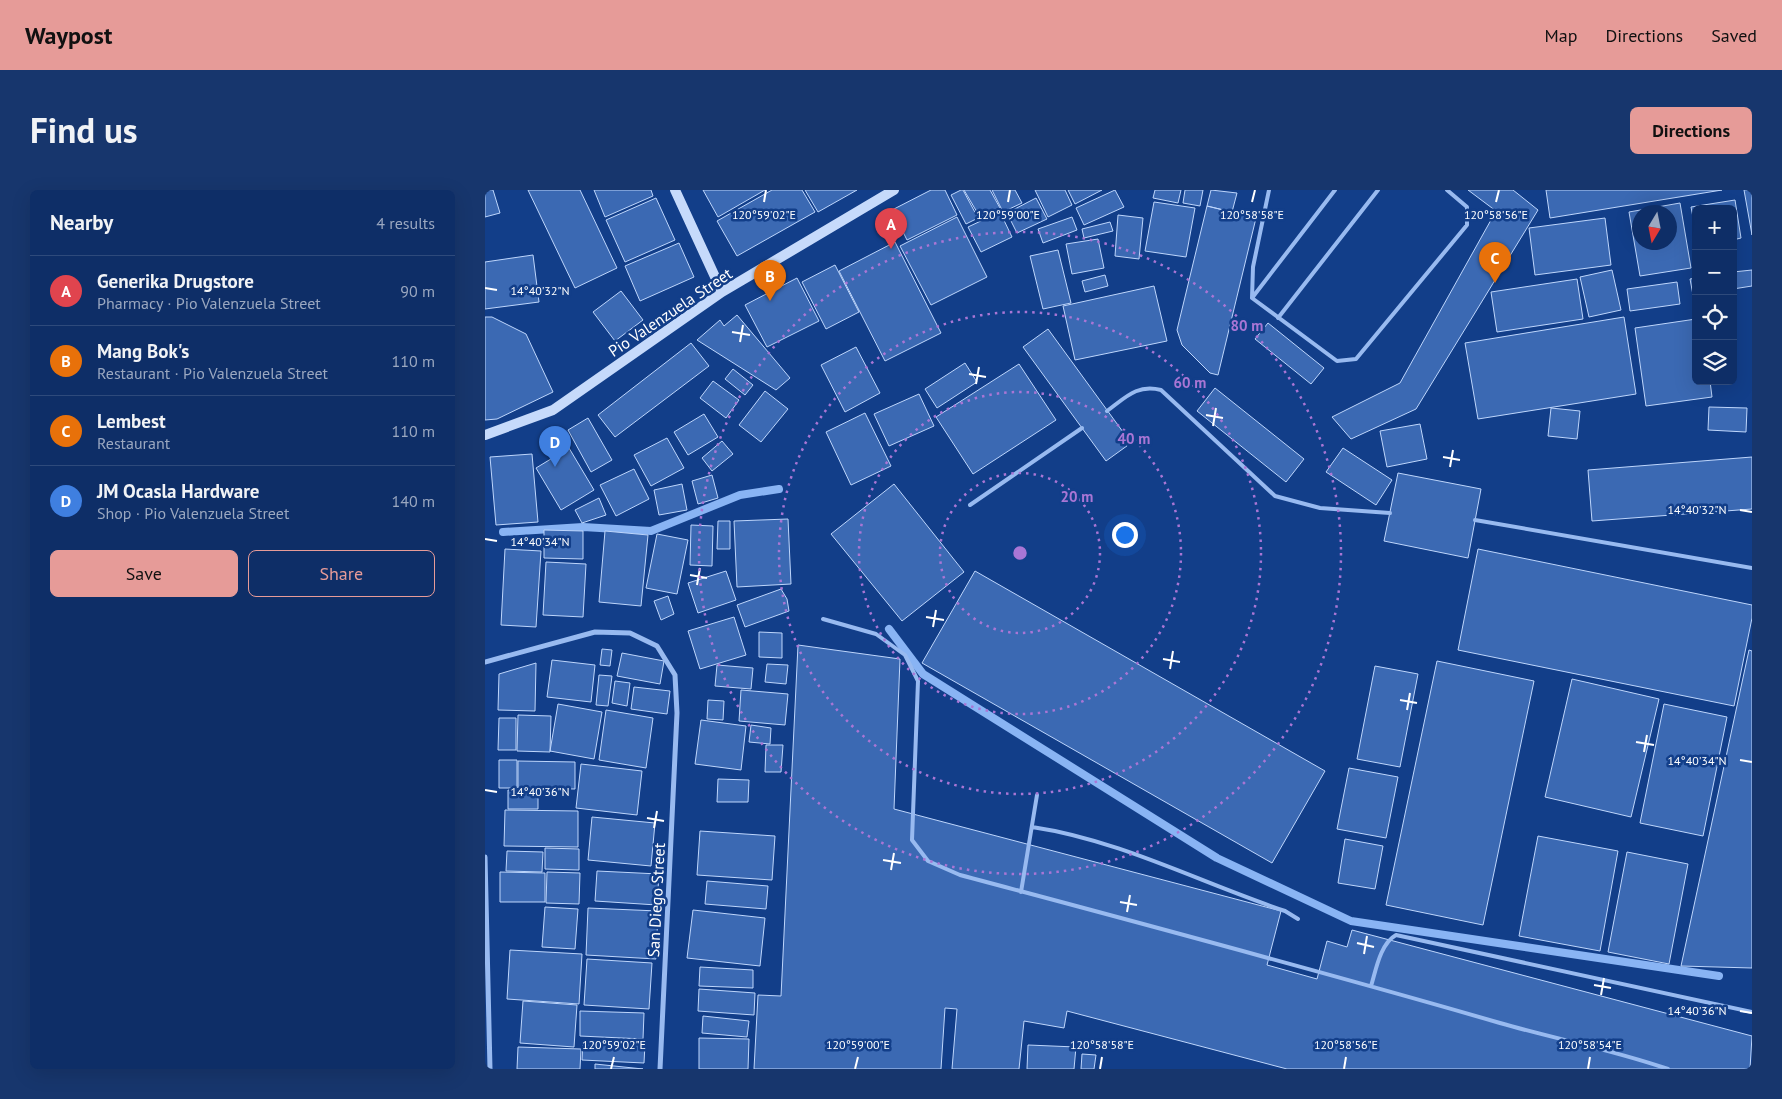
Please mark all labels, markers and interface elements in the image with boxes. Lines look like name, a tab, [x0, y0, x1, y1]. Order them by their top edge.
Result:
text: Waypost	[25, 20, 112, 51]
text: Map	[1545, 24, 1577, 47]
text: Directions	[1605, 24, 1683, 47]
text: Saved	[1711, 24, 1757, 47]
text: Find us	[30, 107, 138, 153]
button: Directions	[1630, 107, 1752, 154]
north arrow	[1632, 205, 1677, 250]
map controls	[1692, 205, 1737, 385]
button: +	[1692, 205, 1737, 250]
text: 120°59'02"E	[732, 207, 796, 222]
text: 120°59'00"E	[976, 207, 1040, 222]
text: 120°58'58"E	[1220, 207, 1284, 222]
text: 120°58'56"E	[1464, 207, 1528, 222]
pin: A	[875, 208, 907, 249]
text: Nearby	[50, 209, 113, 236]
text: 4 results	[376, 213, 435, 233]
pin: C	[1479, 242, 1511, 283]
button: −	[1692, 250, 1737, 295]
pin: B	[754, 260, 786, 301]
street label: Pio Valenzuela Street	[604, 263, 736, 361]
text: Generika Drugstore	[97, 269, 254, 293]
text: A	[61, 281, 71, 301]
text: 90 m	[400, 281, 435, 301]
text: 14°40'32"N	[510, 283, 570, 298]
text: Pharmacy · Pio Valenzuela Street	[97, 293, 321, 313]
button: locate	[1692, 295, 1737, 340]
text: 80 m	[1231, 316, 1263, 335]
text: Mang Bok's	[97, 339, 189, 363]
button: layers	[1692, 340, 1737, 385]
text: B	[61, 351, 71, 371]
text: 110 m	[392, 351, 435, 371]
text: Restaurant · Pio Valenzuela Street	[97, 363, 328, 383]
text: 60 m	[1174, 373, 1206, 392]
text: Lembest	[97, 409, 166, 433]
text: C	[62, 421, 70, 441]
text: 110 m	[392, 421, 435, 441]
pin: D	[539, 426, 571, 467]
text: 40 m	[1118, 429, 1150, 448]
text: Restaurant	[97, 433, 170, 453]
text: JM Ocasla Hardware	[97, 479, 259, 503]
text: 20 m	[1061, 487, 1093, 506]
text: D	[61, 491, 71, 511]
text: 140 m	[392, 491, 435, 511]
text: 14°40'32"N	[1667, 502, 1727, 517]
text: Shop · Pio Valenzuela Street	[97, 503, 289, 523]
your location	[1112, 522, 1138, 548]
text: 14°40'34"N	[510, 534, 570, 549]
centre of rings	[1011, 544, 1029, 562]
button: Save	[50, 550, 238, 597]
button: Share	[248, 550, 435, 597]
text: 14°40'34"N	[1667, 753, 1727, 768]
text: 14°40'36"N	[510, 784, 570, 799]
street label: San Diego Street	[643, 842, 669, 958]
text: 14°40'36"N	[1667, 1003, 1727, 1018]
text: 120°59'02"E	[582, 1037, 646, 1052]
text: 120°59'00"E	[826, 1037, 890, 1052]
text: 120°58'58"E	[1070, 1037, 1134, 1052]
text: 120°58'56"E	[1314, 1037, 1378, 1052]
text: 120°58'54"E	[1558, 1037, 1622, 1052]

